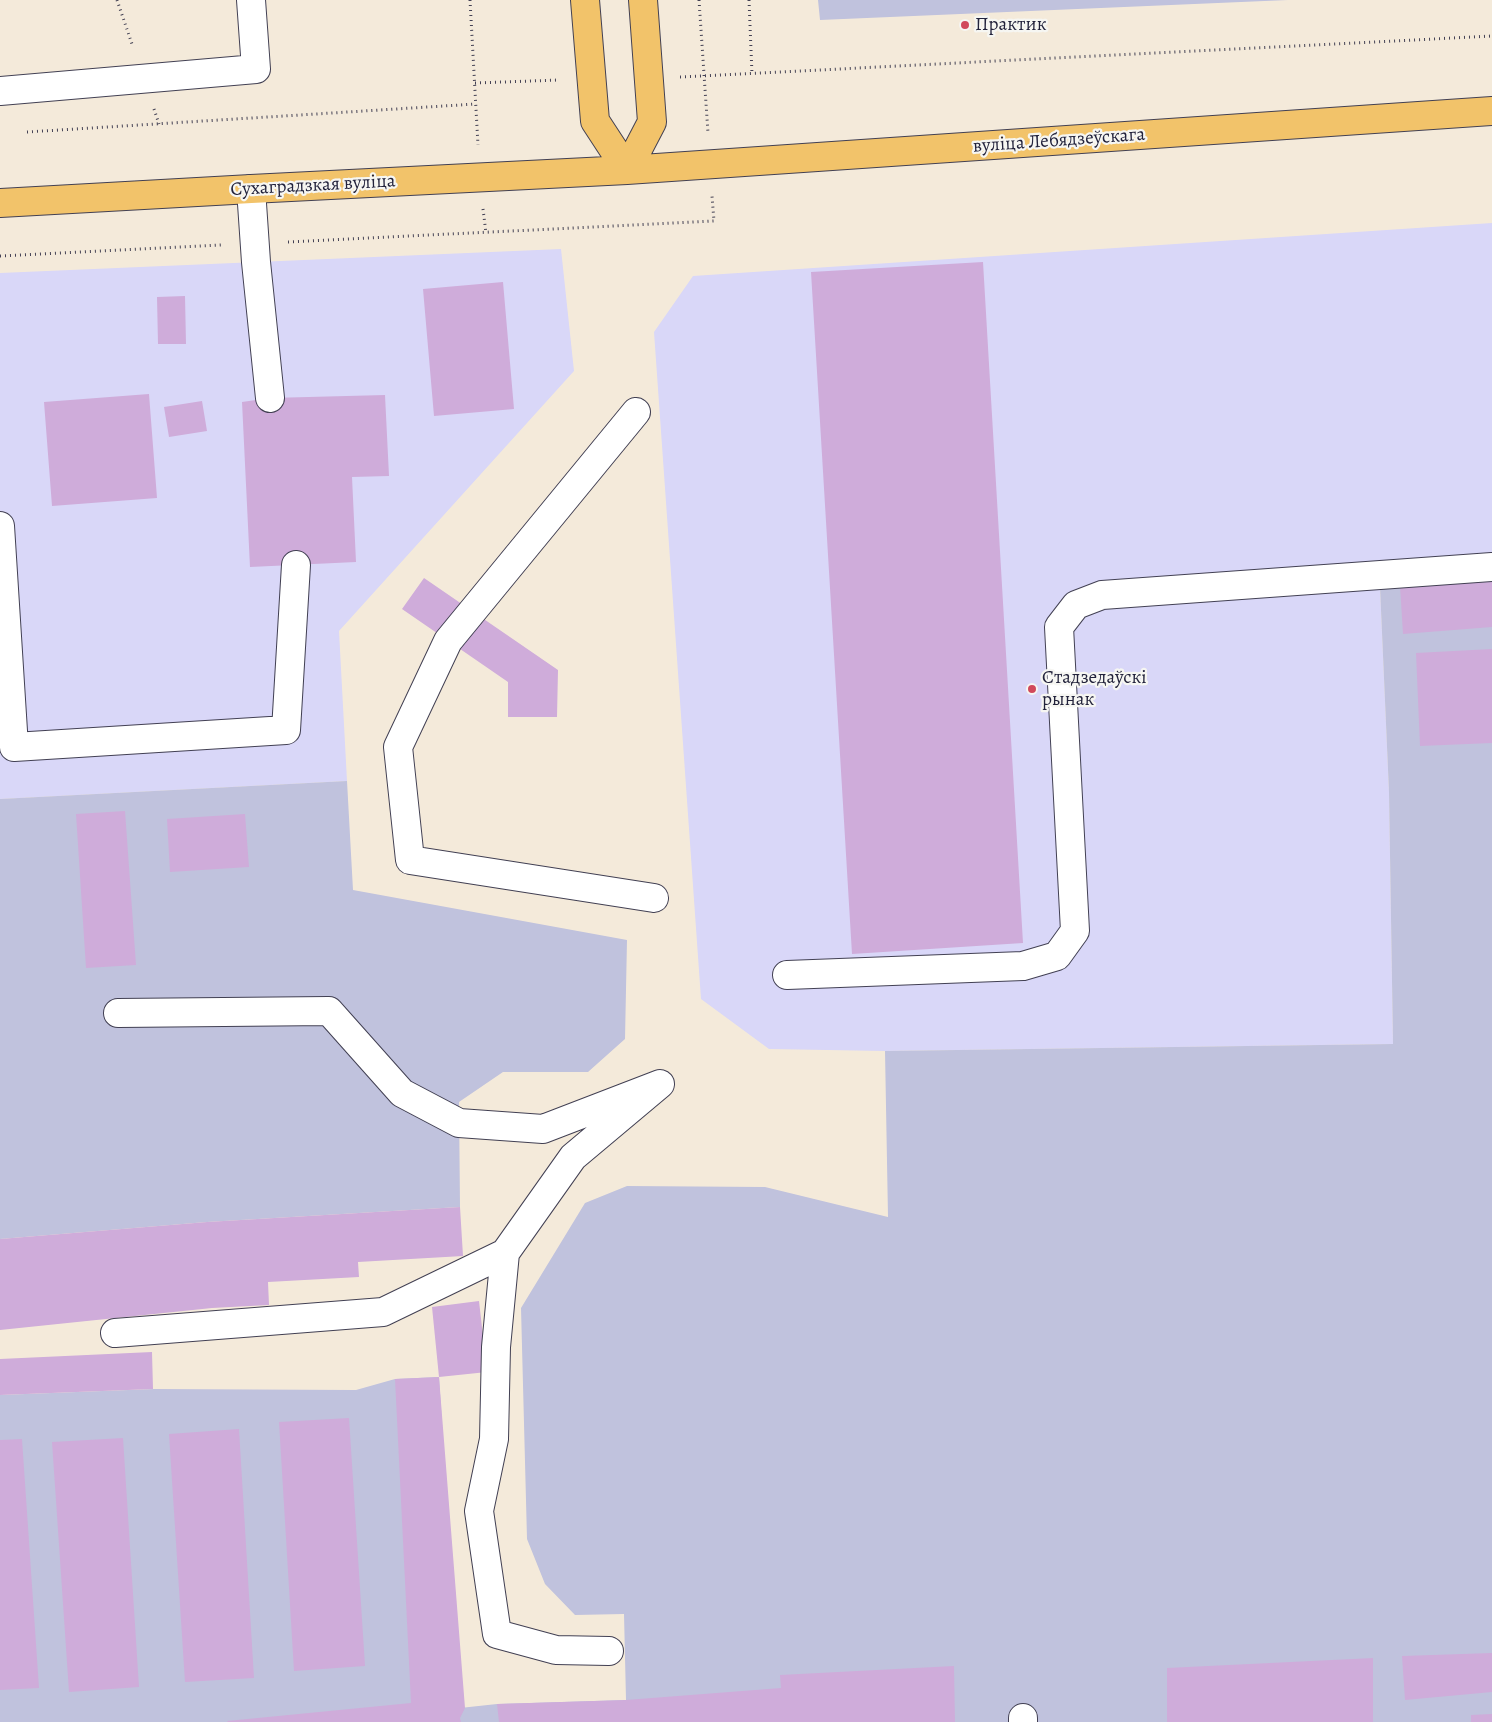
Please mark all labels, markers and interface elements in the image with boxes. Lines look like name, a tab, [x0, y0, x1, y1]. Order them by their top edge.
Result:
place label: Практик	[975, 14, 1047, 36]
marker: Практик	[959, 19, 971, 31]
street label: вуліца Лебядзеўскага	[972, 124, 1146, 158]
street label: Сухаградзкая вуліца	[230, 170, 396, 202]
place label: Стадзедаўскі рынак	[1042, 667, 1147, 711]
marker: Стадзедаўскі рынак	[1026, 683, 1038, 695]

